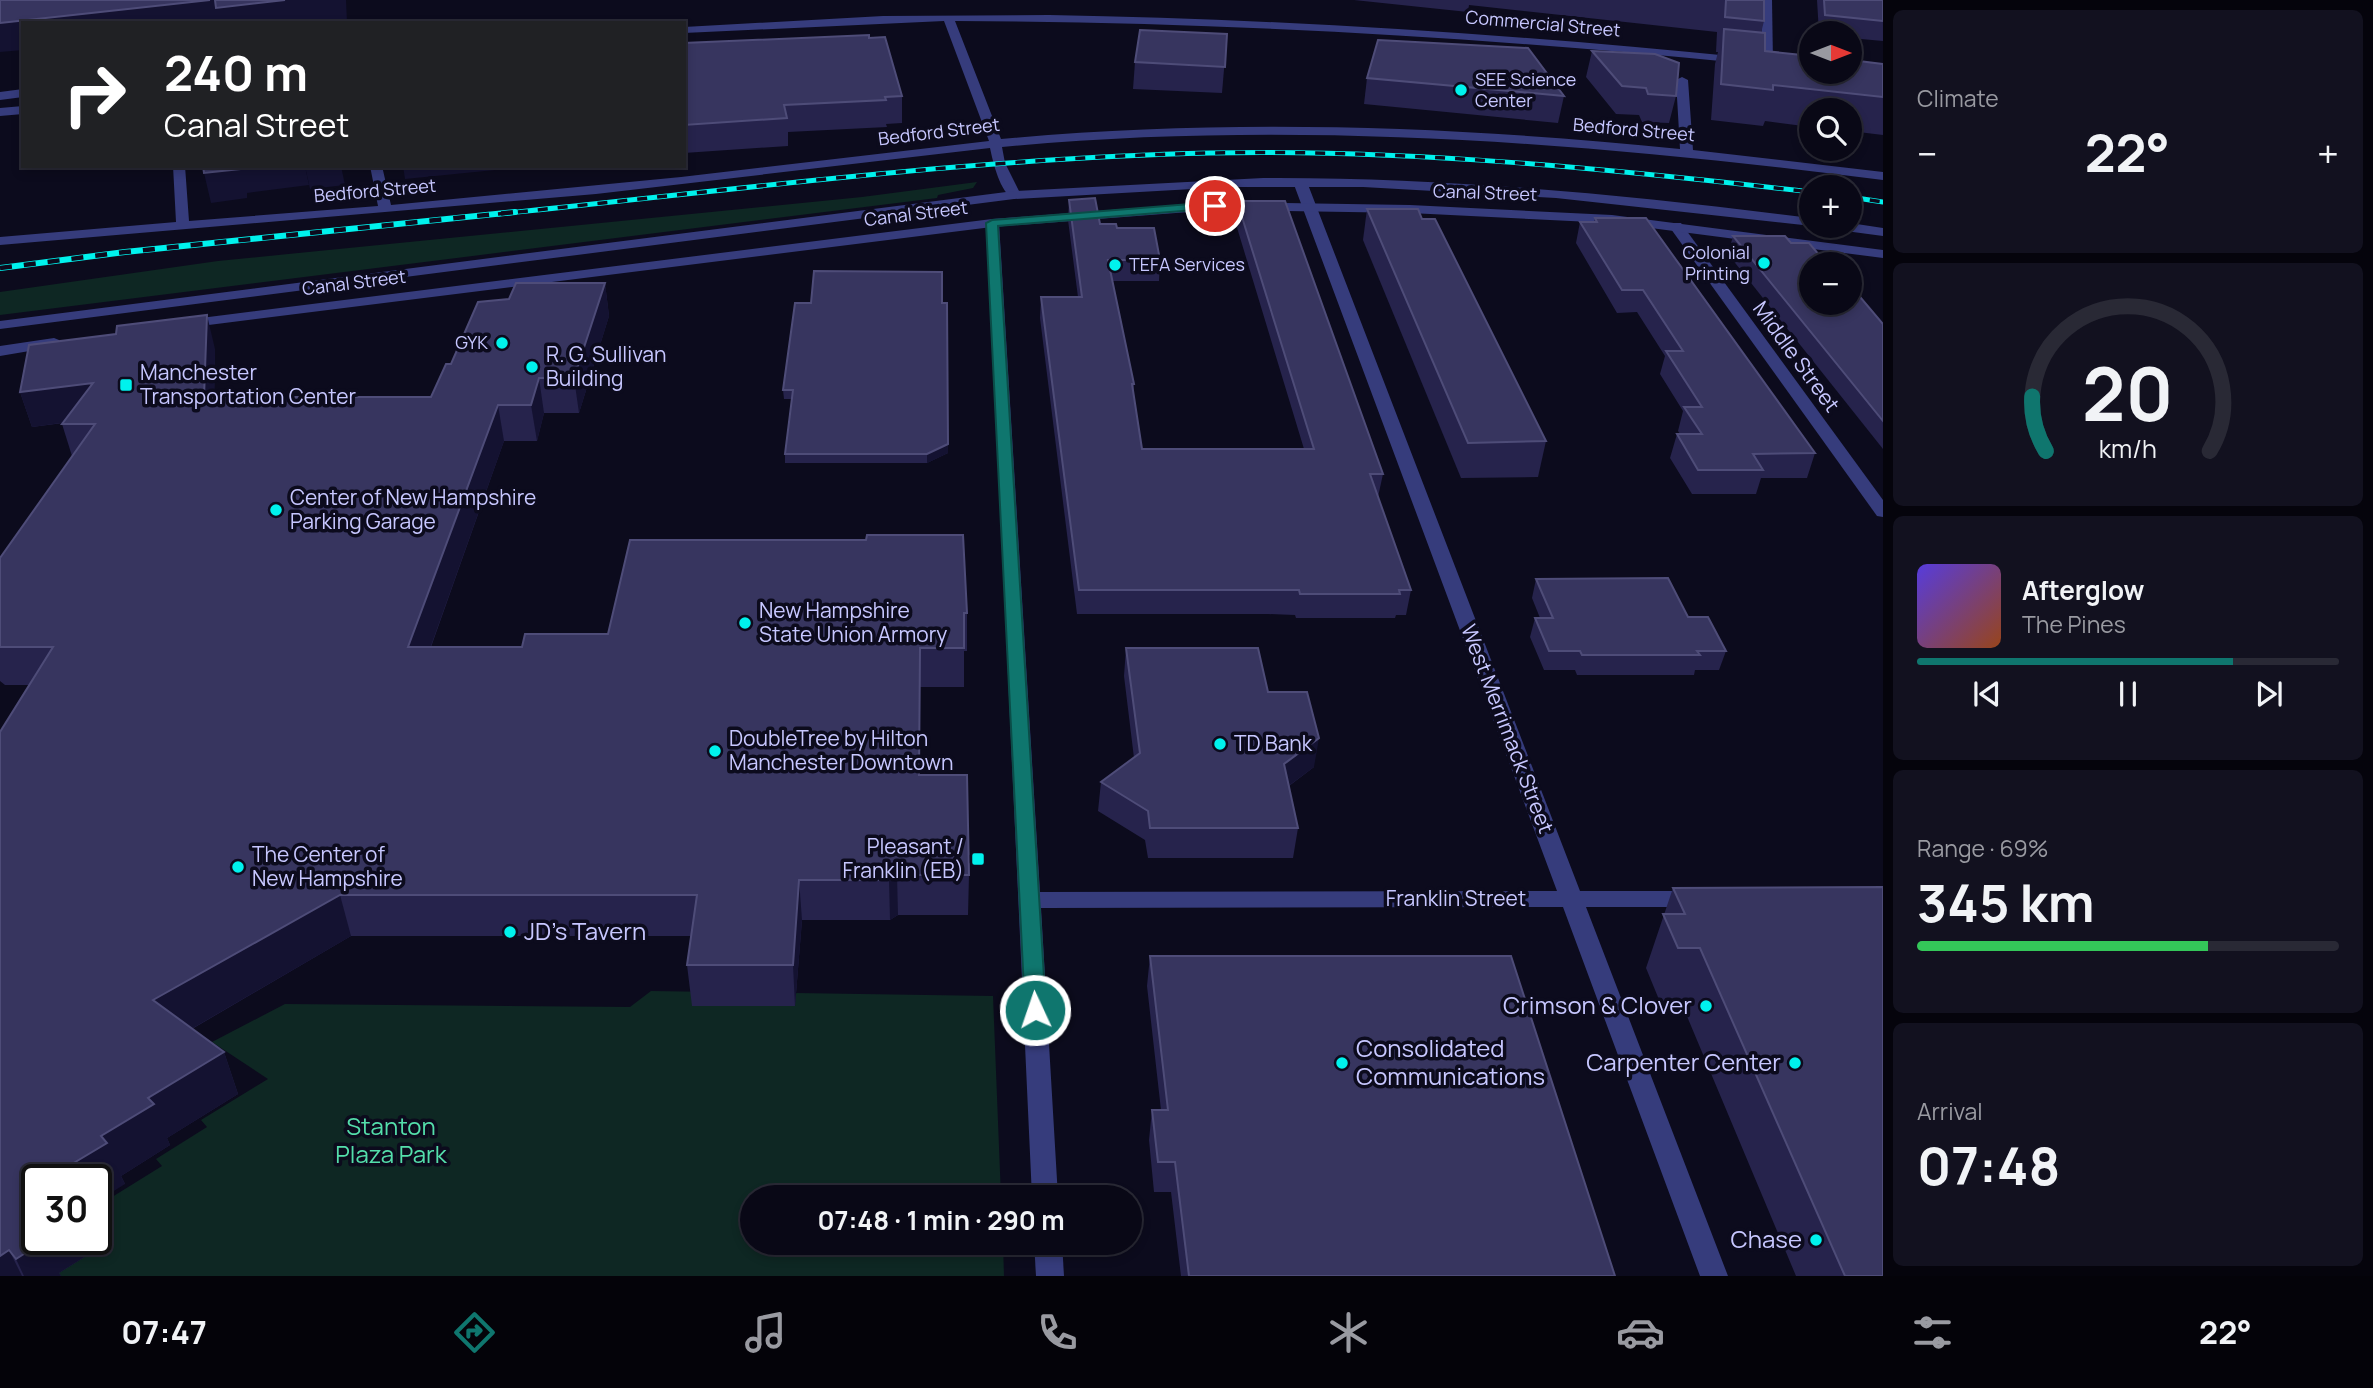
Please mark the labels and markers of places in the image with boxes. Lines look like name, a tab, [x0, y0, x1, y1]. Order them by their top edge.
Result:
place label: SEE Science Center	[1475, 67, 1576, 112]
marker: SEE Science Center	[1453, 82, 1469, 98]
pin	[1185, 176, 1245, 236]
place label: Colonial Printing	[1683, 240, 1750, 285]
place label: TEFA Services	[1129, 252, 1245, 276]
marker: Colonial Printing	[1756, 255, 1772, 271]
marker: TEFA Services	[1107, 257, 1123, 273]
place label: GYK	[455, 330, 488, 354]
marker: GYK	[494, 335, 510, 351]
place label: R. G. Sullivan Building	[546, 340, 666, 392]
place label: Manchester Transportation Center	[140, 358, 356, 410]
marker: R. G. Sullivan Building	[524, 359, 540, 375]
marker: Manchester Transportation Center	[118, 377, 134, 393]
place label: Center of New Hampshire Parking Garage	[290, 483, 536, 535]
marker: Center of New Hampshire Parking Garage	[268, 502, 284, 518]
place label: New Hampshire State Union Armory	[759, 596, 947, 648]
marker: New Hampshire State Union Armory	[737, 615, 753, 631]
place label: DoubleTree by Hilton Manchester Downtown	[729, 724, 953, 776]
place label: TD Bank	[1234, 729, 1313, 757]
marker: TD Bank	[1212, 736, 1228, 752]
marker: DoubleTree by Hilton Manchester Downtown	[707, 743, 723, 759]
place label: Pleasant / Franklin (EB)	[843, 832, 964, 884]
place label: The Center of New Hampshire	[252, 840, 403, 892]
marker: Pleasant / Franklin (EB)	[970, 851, 986, 867]
marker: The Center of New Hampshire	[230, 859, 246, 875]
place label: JD's Tavern	[524, 914, 646, 947]
marker: JD's Tavern	[502, 924, 518, 940]
place label: Crimson & Clover	[1503, 988, 1692, 1021]
marker: Crimson & Clover	[1698, 998, 1714, 1014]
place label: Consolidated Communications	[1356, 1031, 1545, 1092]
place label: Carpenter Center	[1586, 1045, 1781, 1078]
marker: Consolidated Communications	[1334, 1055, 1350, 1071]
marker: Carpenter Center	[1787, 1055, 1803, 1071]
place label: Chase	[1731, 1222, 1802, 1255]
marker: Chase	[1808, 1232, 1824, 1248]

